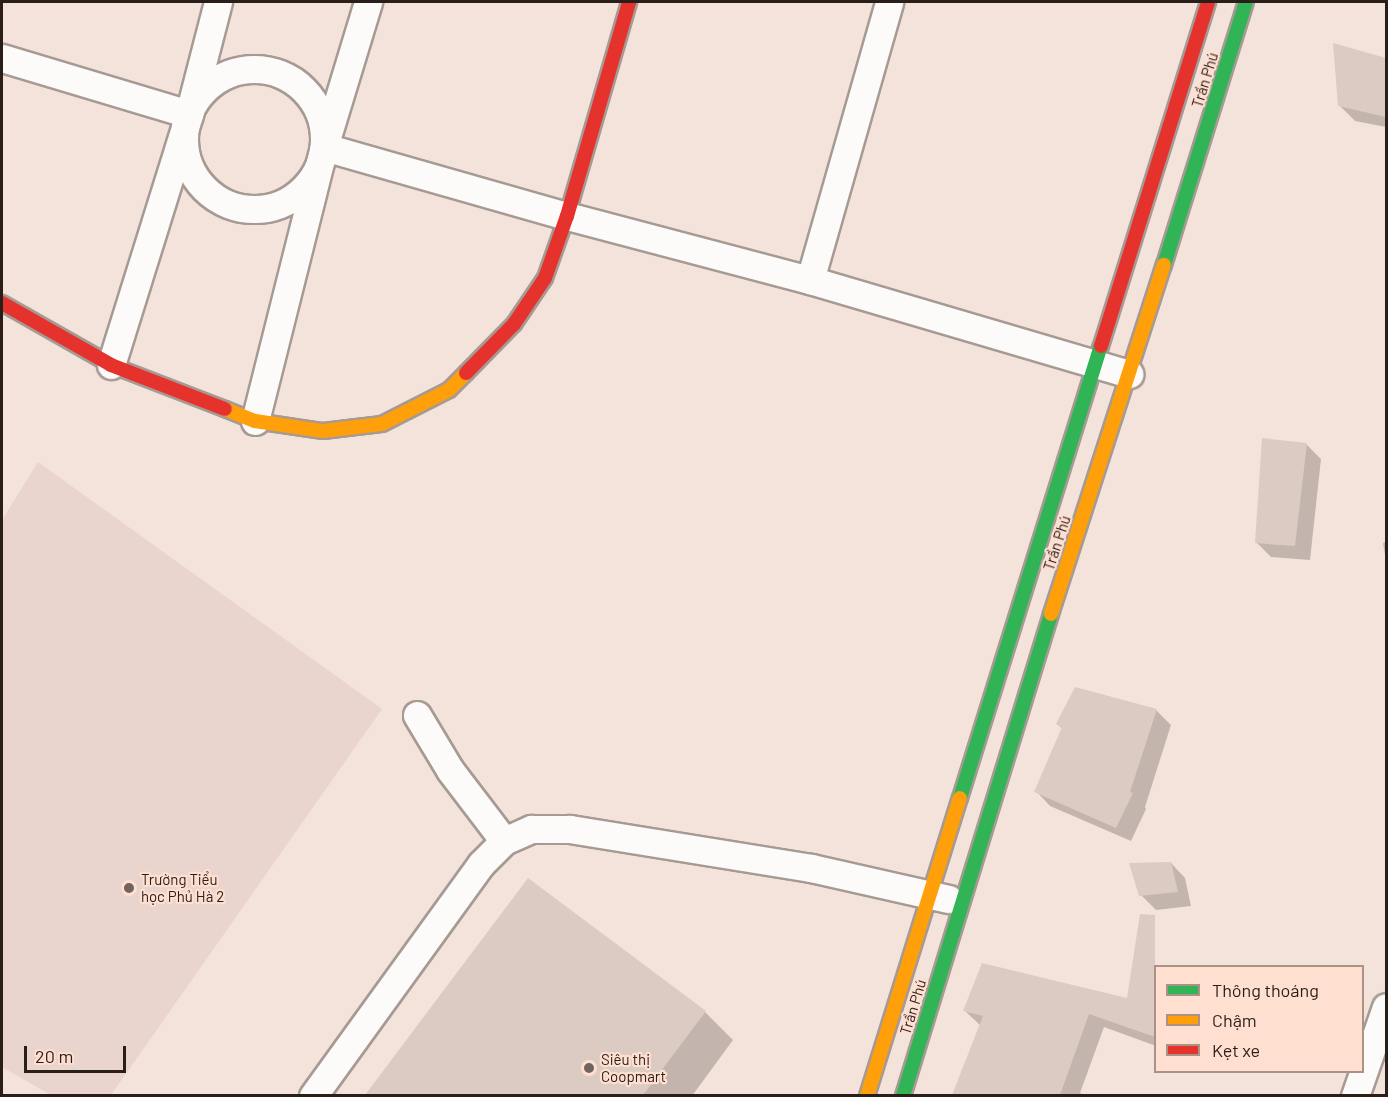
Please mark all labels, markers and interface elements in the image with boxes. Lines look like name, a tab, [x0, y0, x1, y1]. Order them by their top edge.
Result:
street label: Trần Phú	[1188, 50, 1222, 110]
street label: Trần Phú	[1040, 513, 1074, 573]
place label: Trường Tiểu học Phủ Hà 2	[141, 870, 224, 905]
marker: Trường Tiểu học Phủ Hà 2	[122, 881, 136, 895]
legend	[1154, 965, 1364, 1073]
street label: Trần Phú	[896, 977, 930, 1037]
text: Thông thoáng	[1212, 979, 1319, 1001]
text: Chậm	[1212, 1009, 1257, 1031]
scale bar	[27, 1034, 129, 1072]
text: Kẹt xe	[1212, 1039, 1260, 1061]
text: 20 m	[35, 1045, 73, 1067]
place label: Siêu thị Coopmart	[601, 1050, 666, 1085]
marker: Siêu thị Coopmart	[582, 1061, 596, 1075]

